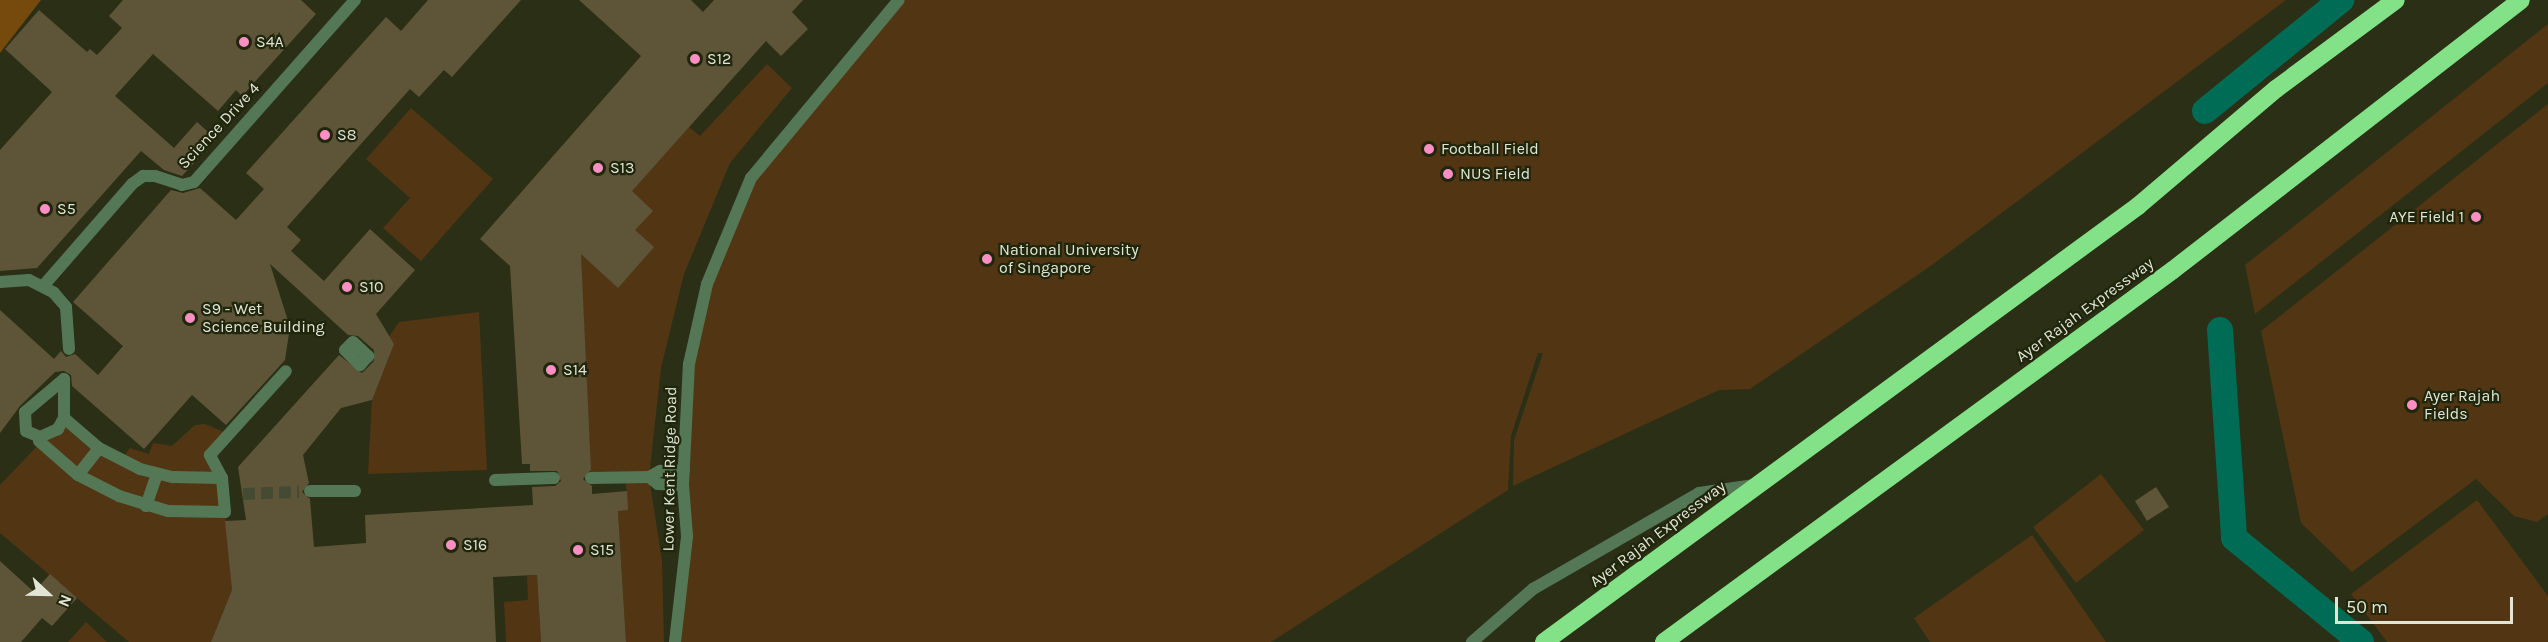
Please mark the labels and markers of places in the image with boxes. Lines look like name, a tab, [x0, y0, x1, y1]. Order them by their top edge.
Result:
place label: S4A	[256, 32, 284, 52]
marker: S4A	[237, 35, 251, 49]
place label: S12	[707, 49, 731, 69]
marker: S12	[688, 52, 702, 66]
place label: S8	[337, 125, 357, 145]
marker: S8	[318, 128, 332, 142]
place label: Football Field	[1441, 139, 1539, 159]
marker: Football Field	[1422, 142, 1436, 156]
place label: S13	[610, 158, 634, 178]
marker: S13	[591, 161, 605, 175]
place label: NUS Field	[1460, 164, 1530, 184]
marker: NUS Field	[1441, 167, 1455, 181]
place label: S5	[57, 199, 76, 219]
marker: S5	[38, 202, 52, 216]
place label: AYE Field 1	[2389, 207, 2464, 227]
marker: AYE Field 1	[2469, 210, 2483, 224]
place label: National University of Singapore	[999, 240, 1139, 278]
marker: National University of Singapore	[980, 252, 994, 266]
place label: S10	[359, 277, 383, 297]
marker: S10	[340, 280, 354, 294]
place label: S9 - Wet Science Building	[202, 299, 325, 337]
marker: S9 - Wet Science Building	[183, 311, 197, 325]
place label: S14	[563, 360, 587, 380]
marker: S14	[544, 363, 558, 377]
place label: Ayer Rajah Fields	[2424, 386, 2500, 424]
marker: Ayer Rajah Fields	[2405, 398, 2419, 412]
place label: S16	[463, 535, 487, 555]
marker: S16	[444, 538, 458, 552]
place label: S15	[590, 540, 614, 560]
marker: S15	[571, 543, 585, 557]

